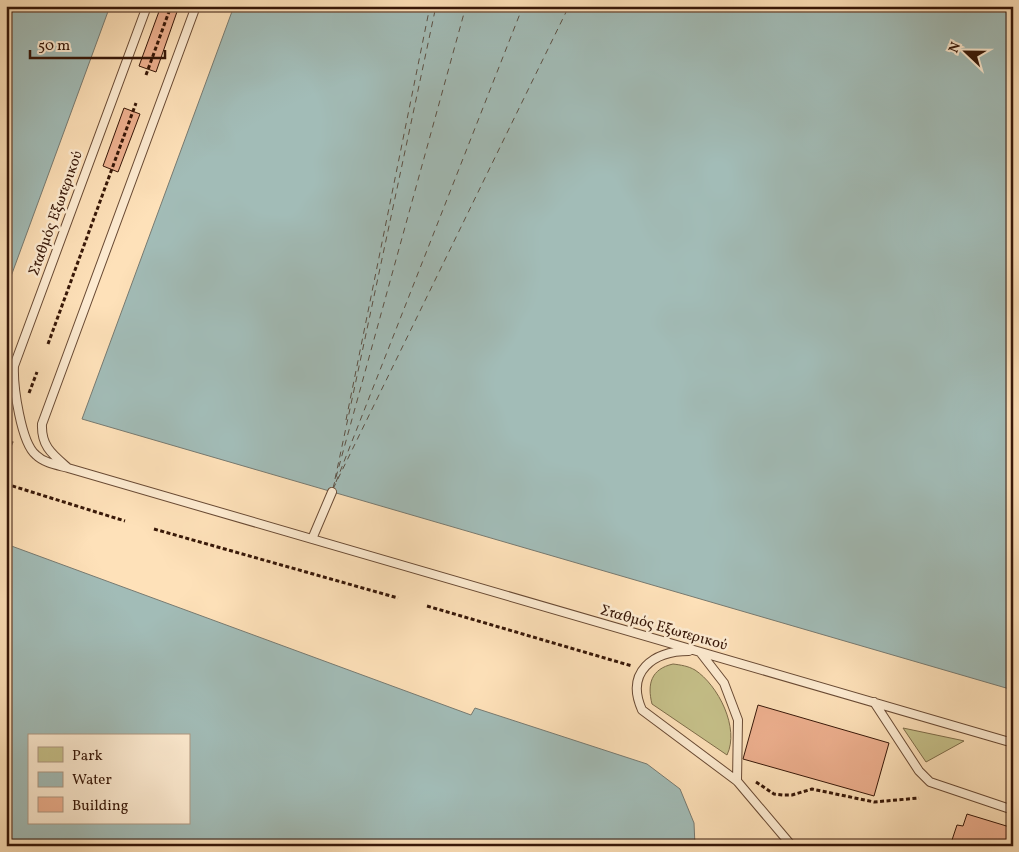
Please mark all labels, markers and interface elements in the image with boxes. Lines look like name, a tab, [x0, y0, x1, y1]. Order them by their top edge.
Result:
scale bar	[30, 28, 165, 60]
north arrow	[942, 28, 992, 78]
text: 50 m	[38, 36, 70, 57]
text: N	[945, 39, 966, 56]
street label: Σταθμός Εξωτερικού	[24, 148, 89, 279]
street label: Σταθμός Εξωτερικού	[597, 600, 730, 657]
legend	[28, 734, 190, 824]
text: Park	[72, 746, 103, 767]
text: Water	[72, 770, 112, 791]
text: Building	[72, 796, 129, 817]

